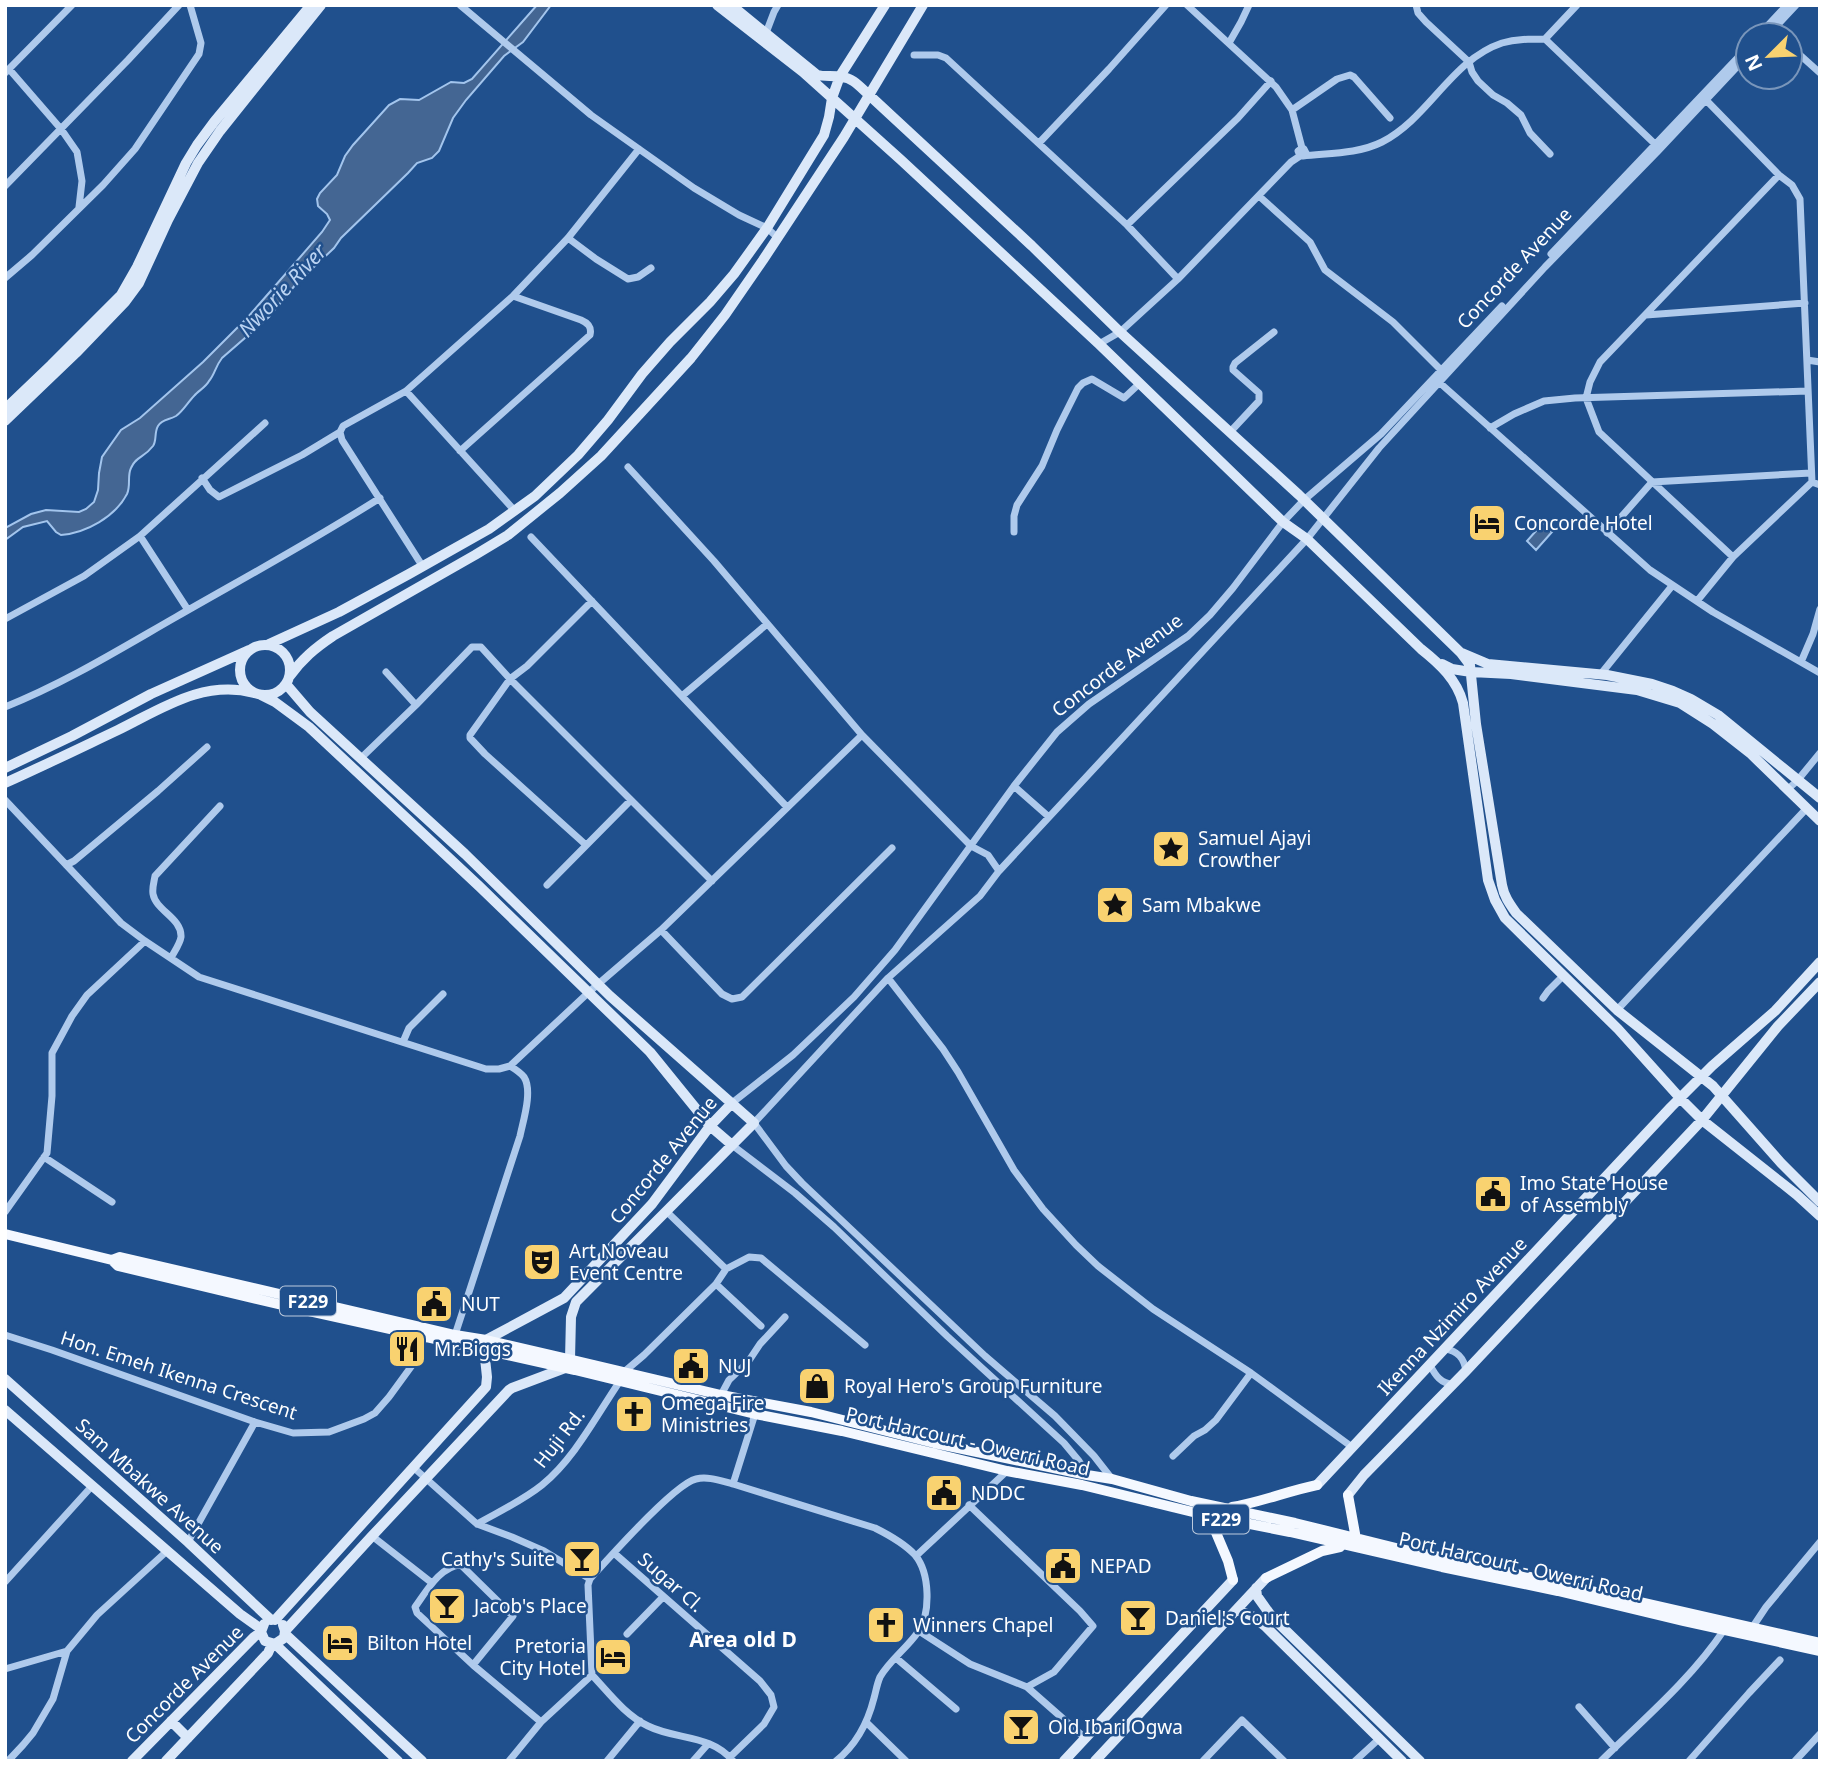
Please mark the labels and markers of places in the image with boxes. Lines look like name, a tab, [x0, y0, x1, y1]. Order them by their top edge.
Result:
hotel icon: Concorde Hotel	[1466, 502, 1508, 544]
place label: Concorde Hotel	[1514, 510, 1653, 536]
place label: Samuel Ajayi Crowther	[1198, 825, 1311, 873]
place icon: Samuel Ajayi Crowther	[1150, 828, 1192, 870]
place icon: Sam Mbakwe	[1094, 884, 1136, 926]
place label: Sam Mbakwe	[1142, 892, 1261, 918]
place label: Imo State House of Assembly	[1520, 1170, 1668, 1218]
public building icon: Imo State House of Assembly	[1472, 1173, 1514, 1215]
place label: Art Noveau Event Centre	[569, 1238, 683, 1286]
theatre icon: Art Noveau Event Centre	[521, 1241, 563, 1283]
public building icon: NUT	[413, 1283, 455, 1325]
place label: NUT	[461, 1291, 500, 1317]
restaurant icon: Mr.Biggs	[386, 1328, 428, 1370]
place label: Mr.Biggs	[434, 1336, 511, 1362]
public building icon: NUJ	[670, 1345, 712, 1387]
place label: NUJ	[718, 1353, 752, 1379]
shop icon: Royal Hero's Group Furniture	[796, 1365, 838, 1407]
place label: Royal Hero's Group Furniture	[844, 1373, 1102, 1399]
place label: Omega Fire Ministries	[661, 1390, 765, 1438]
church icon: Omega Fire Ministries	[613, 1393, 655, 1435]
public building icon: NDDC	[923, 1472, 965, 1514]
place label: NDDC	[971, 1480, 1025, 1506]
bar icon: Cathy's Suite	[561, 1538, 603, 1580]
public building icon: NEPAD	[1042, 1545, 1084, 1587]
place label: Cathy's Suite	[441, 1546, 555, 1572]
place label: NEPAD	[1090, 1553, 1152, 1579]
bar icon: Jacob's Place	[426, 1585, 468, 1627]
place label: Jacob's Place	[472, 1593, 587, 1619]
bar icon: Daniel's Court	[1117, 1597, 1159, 1639]
church icon: Winners Chapel	[865, 1604, 907, 1646]
place label: Daniel's Court	[1165, 1605, 1290, 1631]
place label: Winners Chapel	[913, 1612, 1053, 1638]
hotel icon: Bilton Hotel	[319, 1622, 361, 1664]
place label: Bilton Hotel	[367, 1630, 472, 1656]
place label: Pretoria City Hotel	[500, 1633, 586, 1681]
hotel icon: Pretoria City Hotel	[592, 1636, 634, 1678]
bar icon: Old Ibari Ogwa	[1000, 1706, 1042, 1748]
place label: Old Ibari Ogwa	[1048, 1714, 1183, 1740]

